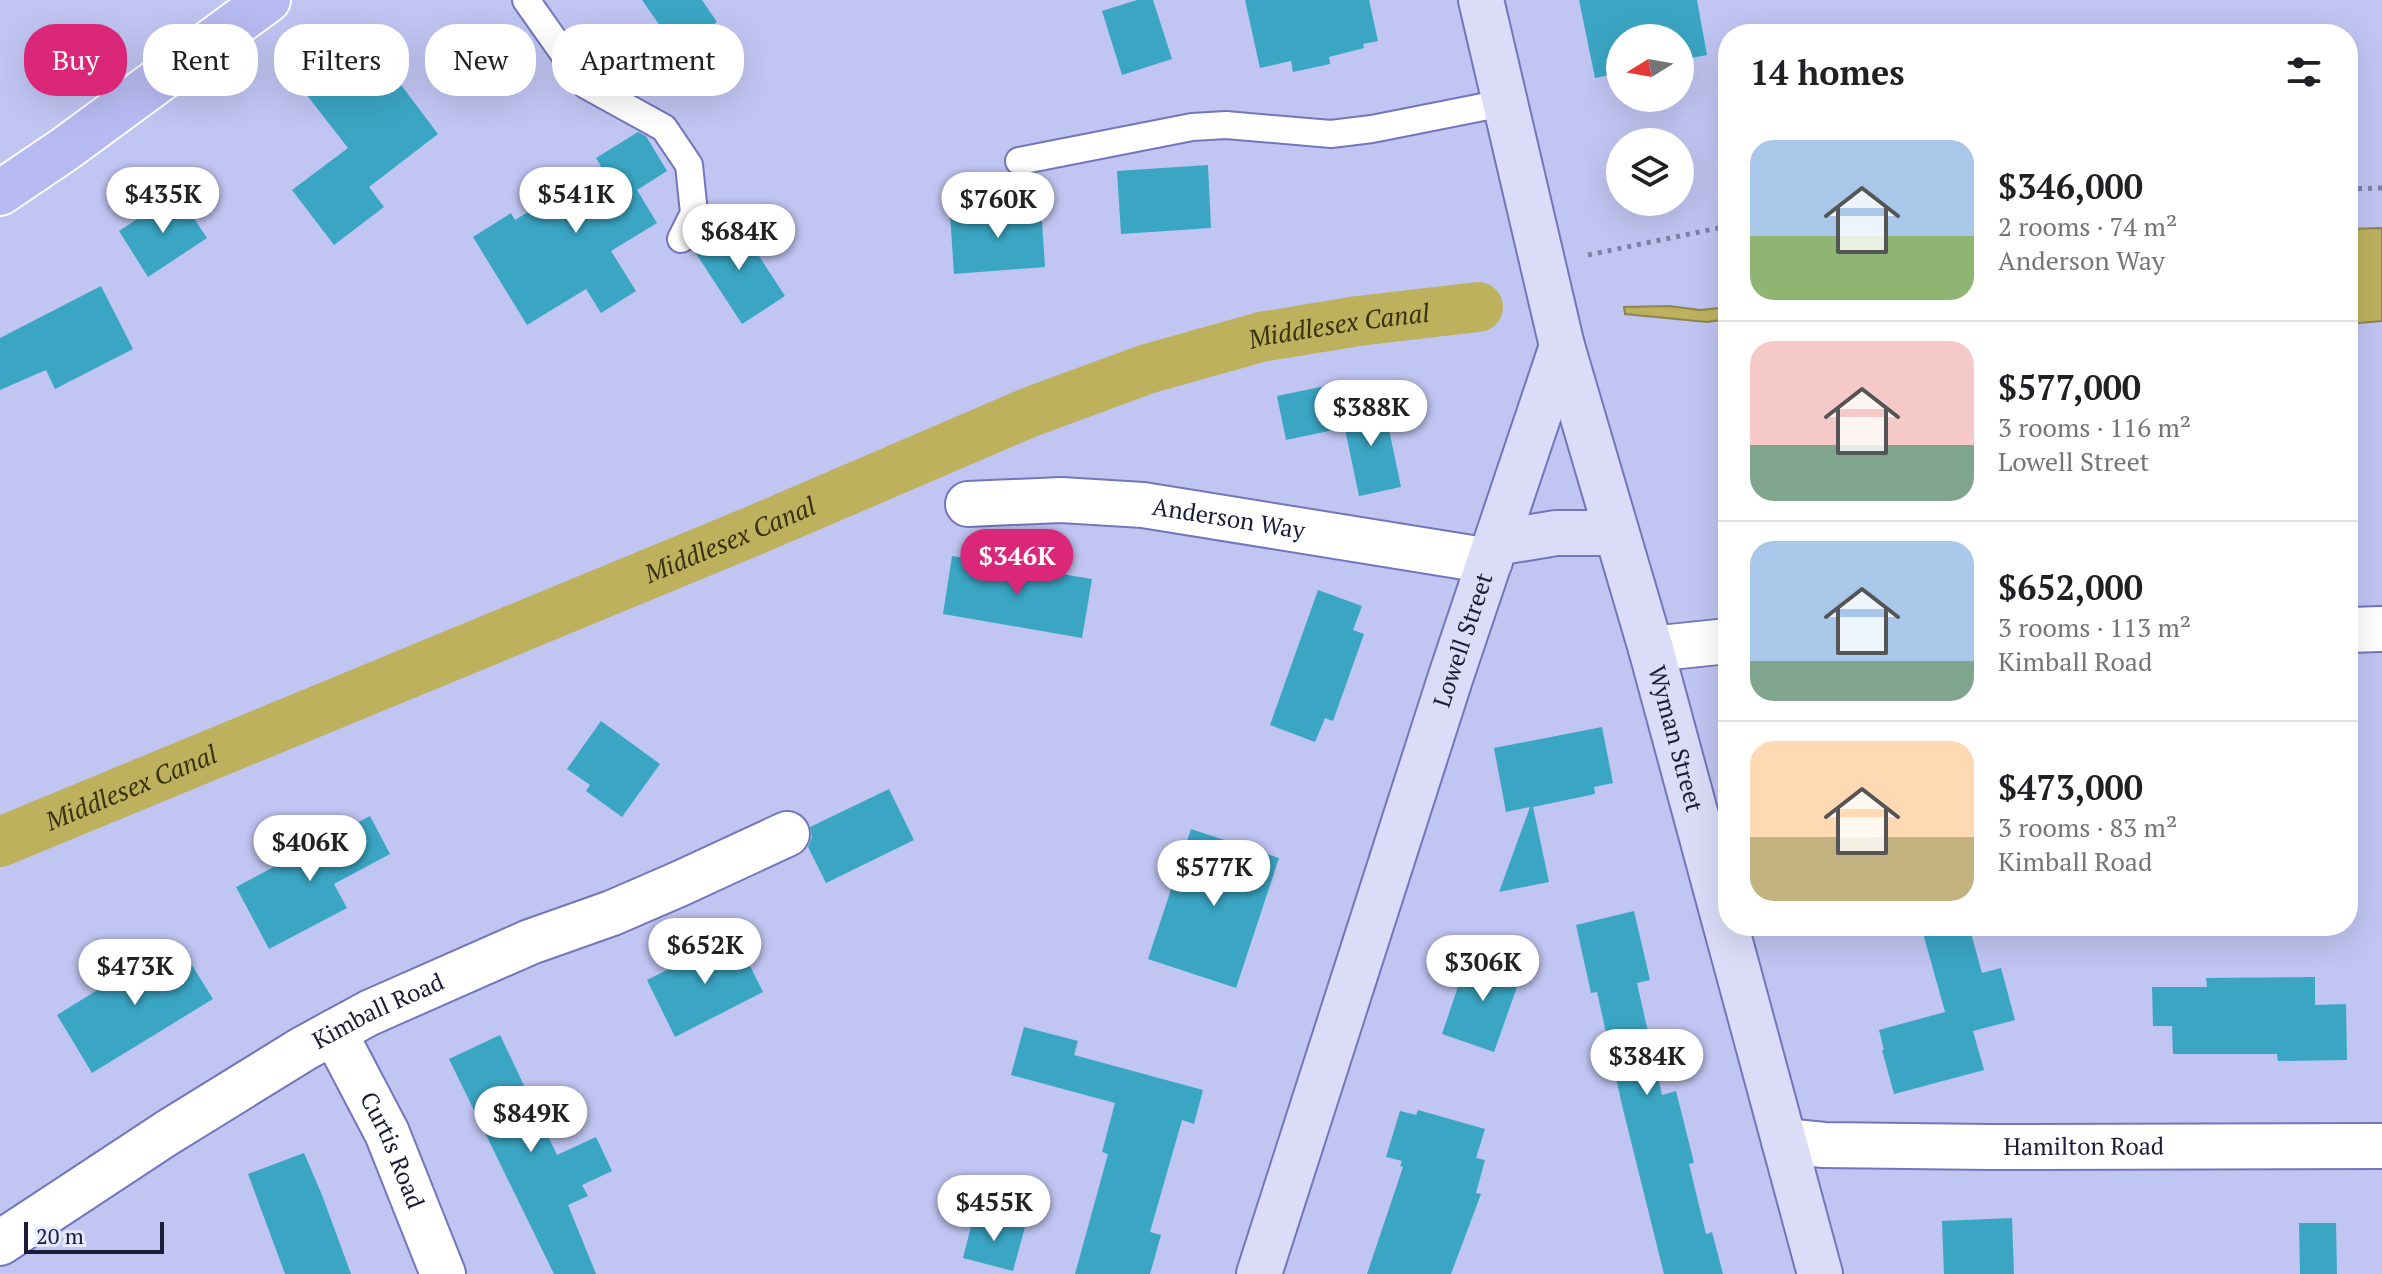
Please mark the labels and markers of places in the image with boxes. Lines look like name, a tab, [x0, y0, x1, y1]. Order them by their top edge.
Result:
pin: $435K	[107, 167, 219, 235]
pin: $541K	[520, 167, 632, 235]
pin: $760K	[942, 172, 1054, 240]
pin: $684K	[683, 204, 795, 272]
pin: $388K	[1315, 380, 1427, 448]
pin: $346K	[961, 529, 1073, 597]
pin: $406K	[254, 815, 366, 883]
pin: $577K	[1158, 840, 1270, 908]
pin: $652K	[649, 918, 761, 986]
pin: $306K	[1427, 935, 1539, 1003]
pin: $473K	[79, 939, 191, 1007]
pin: $384K	[1591, 1029, 1703, 1097]
pin: $849K	[475, 1086, 587, 1154]
pin: $455K	[938, 1175, 1050, 1243]

